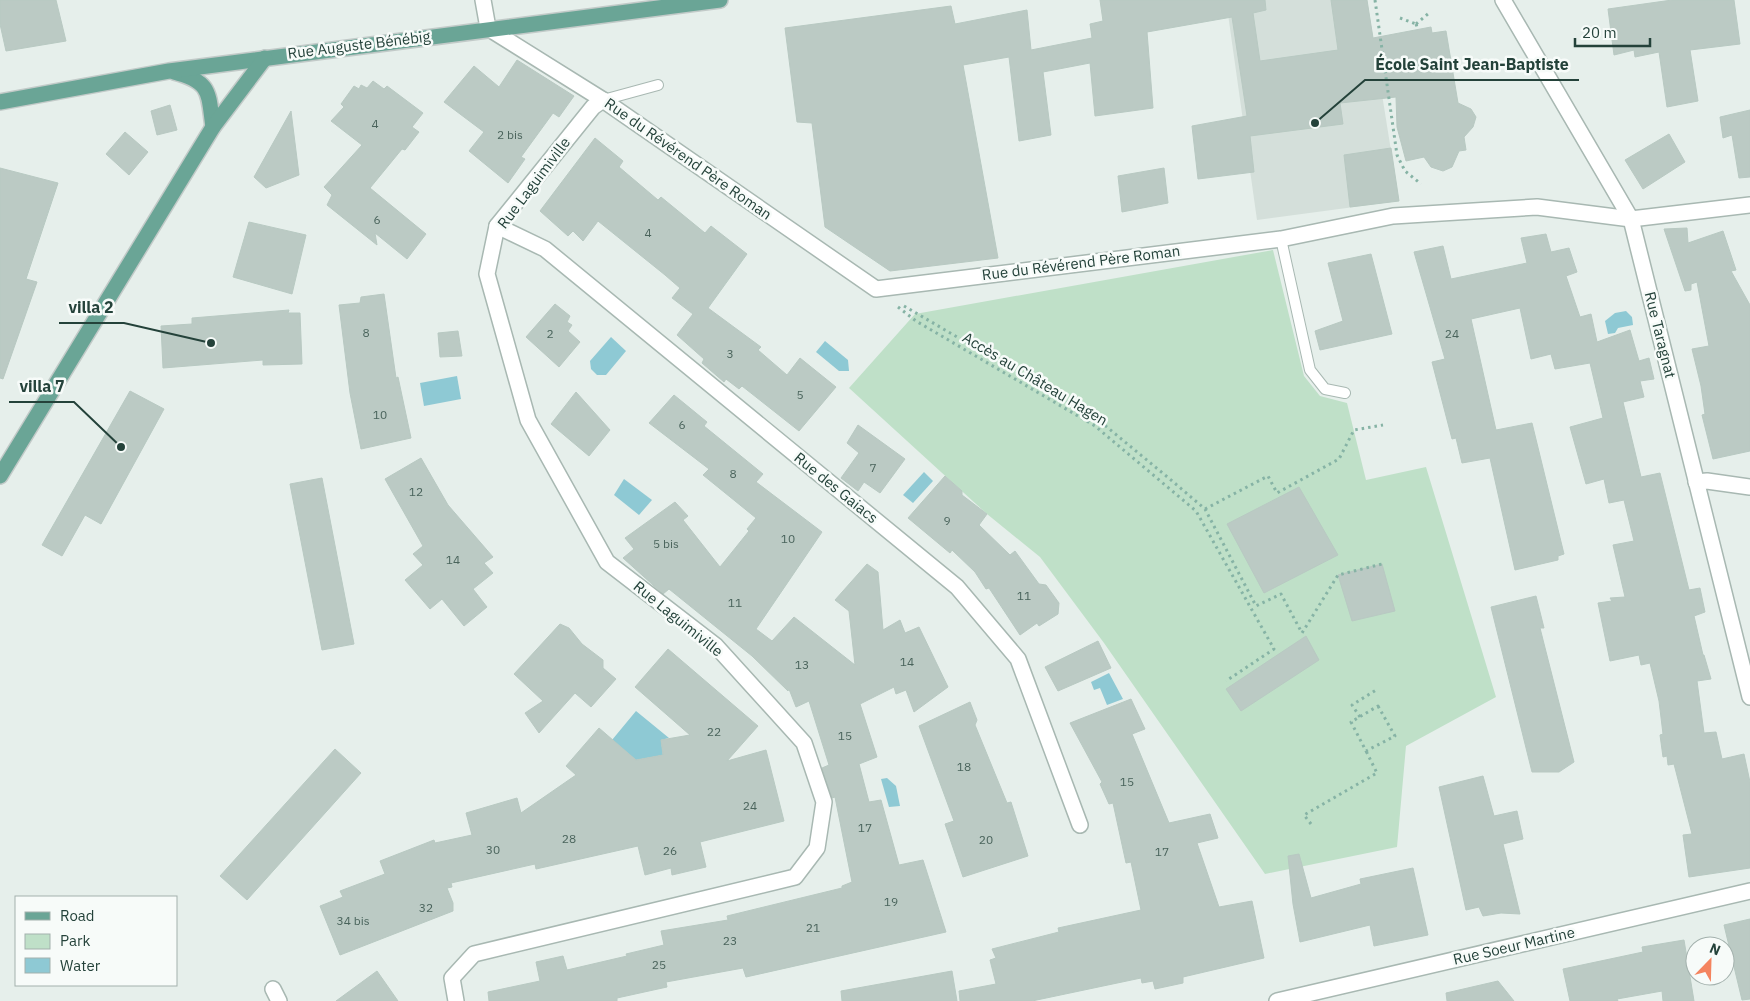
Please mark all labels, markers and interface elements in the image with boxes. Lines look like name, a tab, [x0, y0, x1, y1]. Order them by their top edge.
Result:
scale bar	[1575, 15, 1650, 47]
text: 20 m	[1582, 23, 1617, 42]
street label: Rue Auguste Bénébig	[286, 26, 432, 63]
callout: École Saint Jean-Baptiste	[1365, 49, 1579, 80]
text: École Saint Jean-Baptiste	[1375, 53, 1569, 74]
street label: Rue du Révérend Père Roman	[601, 94, 776, 224]
house number: 4	[371, 116, 379, 131]
house number: 2 bis	[497, 127, 523, 142]
street label: Rue Laguimiville	[493, 133, 574, 232]
house number: 6	[373, 212, 381, 227]
house number: 4	[644, 225, 652, 240]
street label: Rue du Révérend Père Roman	[981, 241, 1181, 284]
street label: Rue Taragnat	[1641, 290, 1680, 380]
callout: villa 2	[59, 292, 124, 323]
text: villa 2	[68, 297, 114, 317]
house number: 8	[362, 325, 370, 340]
house number: 2	[546, 326, 554, 341]
house number: 24	[1445, 326, 1459, 341]
street label: Accès au Château Hagen	[959, 328, 1111, 430]
house number: 3	[726, 346, 734, 361]
callout: villa 7	[9, 371, 74, 402]
text: villa 7	[19, 376, 65, 396]
house number: 5	[796, 387, 804, 402]
house number: 10	[373, 407, 387, 422]
house number: 6	[678, 417, 686, 432]
street label: Rue des Gaiacs	[790, 448, 882, 527]
house number: 7	[869, 460, 877, 475]
house number: 8	[729, 466, 737, 481]
house number: 12	[409, 484, 423, 499]
house number: 9	[943, 513, 951, 528]
house number: 10	[781, 531, 795, 546]
house number: 5 bis	[653, 536, 679, 551]
house number: 14	[446, 552, 460, 567]
street label: Rue Laguimiville	[630, 577, 727, 661]
house number: 11	[1017, 588, 1031, 603]
house number: 11	[728, 595, 742, 610]
house number: 14	[900, 654, 914, 669]
house number: 13	[795, 657, 809, 672]
house number: 22	[707, 724, 721, 739]
house number: 15	[838, 728, 852, 743]
house number: 18	[957, 759, 971, 774]
house number: 15	[1120, 774, 1134, 789]
house number: 24	[743, 798, 757, 813]
house number: 17	[858, 820, 872, 835]
house number: 28	[562, 831, 576, 846]
house number: 20	[979, 832, 993, 847]
house number: 30	[486, 842, 500, 857]
house number: 26	[663, 843, 677, 858]
house number: 17	[1155, 844, 1169, 859]
house number: 19	[884, 894, 898, 909]
legend	[15, 896, 178, 986]
house number: 32	[419, 900, 433, 915]
text: Road	[60, 906, 95, 925]
house number: 34 bis	[336, 913, 370, 928]
house number: 21	[806, 920, 820, 935]
street label: Rue Soeur Martine	[1451, 922, 1577, 969]
text: Park	[60, 931, 90, 950]
house number: 23	[723, 933, 737, 948]
north arrow	[1685, 936, 1735, 986]
text: N	[1707, 939, 1723, 959]
text: Water	[60, 956, 101, 975]
house number: 25	[652, 957, 666, 972]

